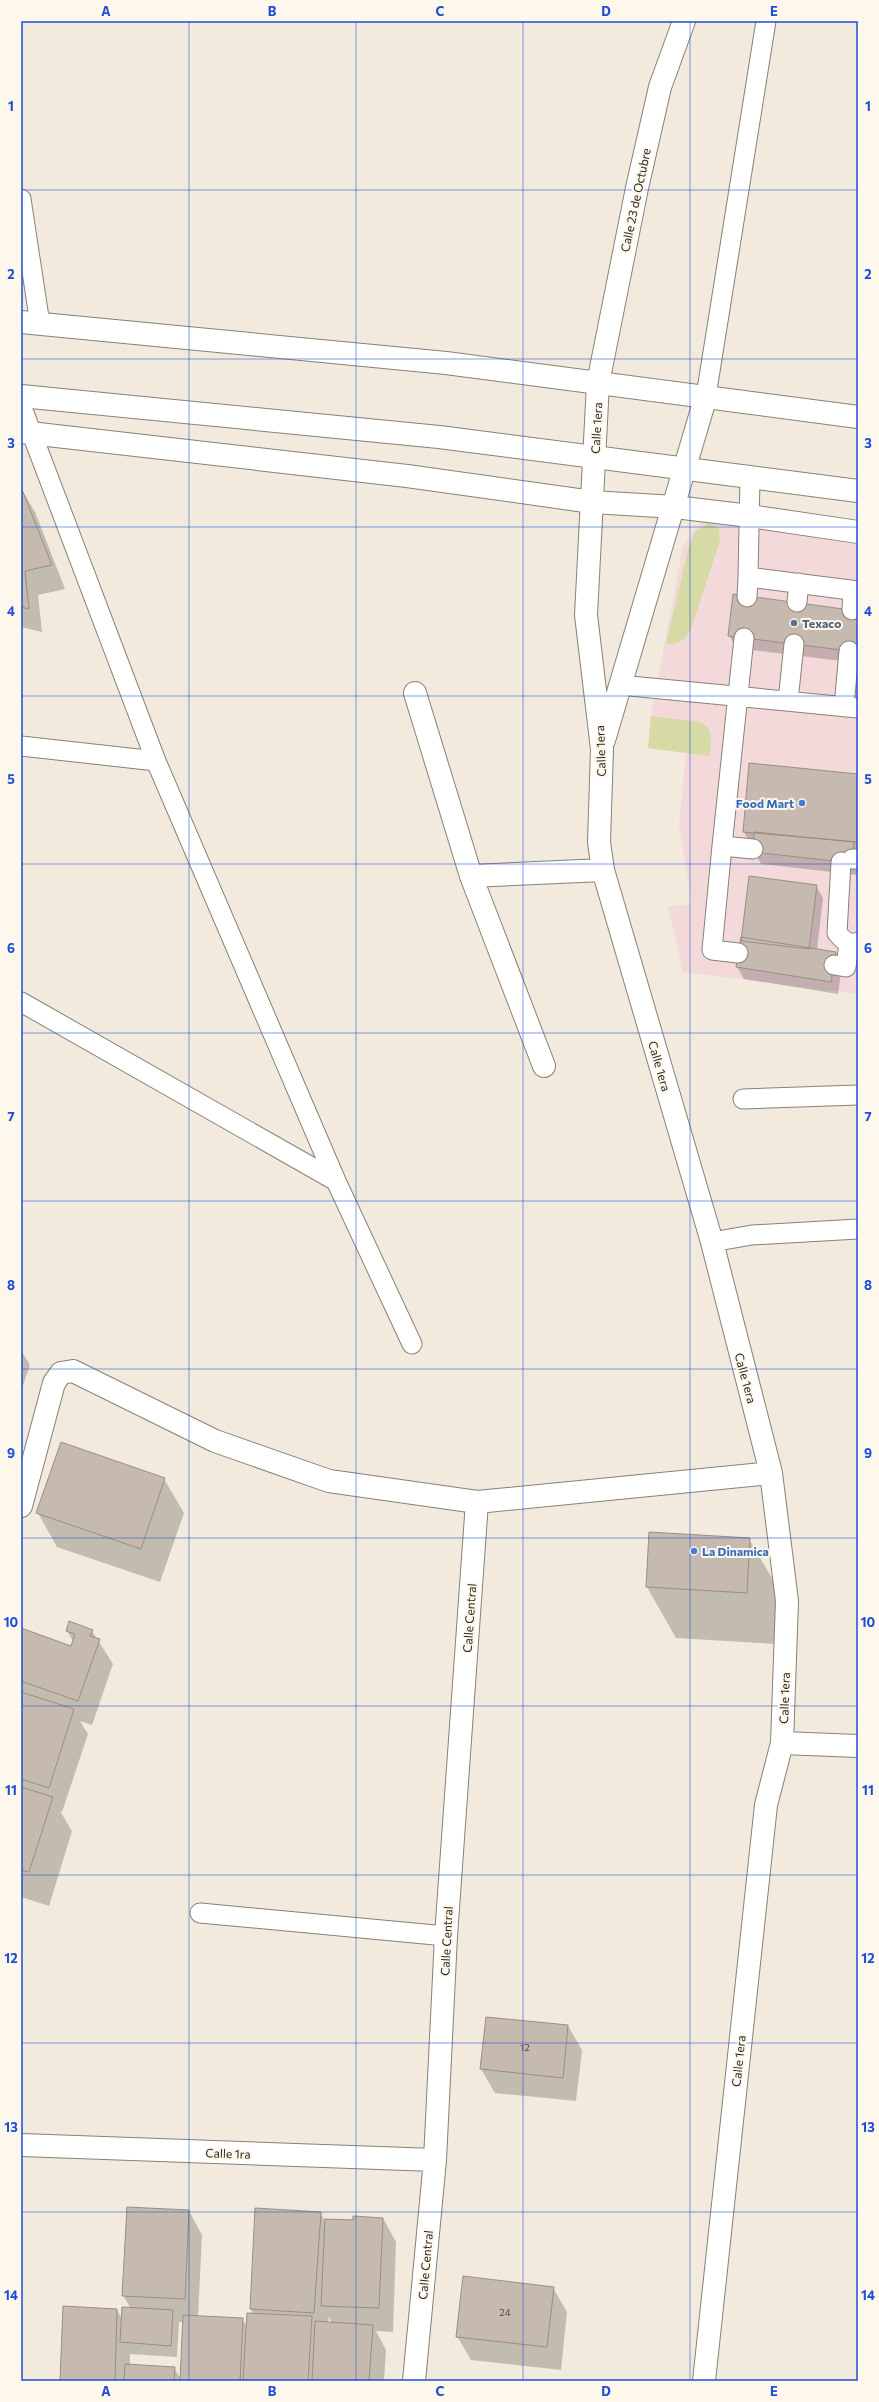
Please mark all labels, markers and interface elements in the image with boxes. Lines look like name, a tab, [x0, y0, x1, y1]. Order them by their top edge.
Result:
text: A	[101, 3, 111, 19]
text: B	[268, 3, 277, 19]
text: C	[436, 3, 445, 19]
text: D	[601, 3, 611, 19]
text: E	[770, 3, 778, 19]
text: 1	[8, 98, 14, 114]
text: 1	[865, 98, 871, 114]
street label: Calle 23 de Octubre	[617, 147, 653, 253]
text: 2	[7, 266, 15, 282]
text: 2	[864, 266, 872, 282]
street label: Calle 1era	[588, 402, 604, 454]
text: 3	[7, 435, 15, 451]
text: 3	[864, 435, 872, 451]
text: 4	[7, 603, 15, 619]
text: 4	[864, 603, 872, 619]
place label: Texaco	[802, 616, 841, 630]
marker: Texaco	[789, 618, 799, 628]
street label: Calle 1era	[592, 725, 608, 777]
text: 5	[7, 771, 15, 787]
text: 5	[864, 771, 872, 787]
place label: Food Mart	[736, 796, 794, 810]
marker: Food Mart	[797, 798, 807, 808]
text: 6	[7, 940, 15, 956]
text: 6	[864, 940, 872, 956]
street label: Calle 1era	[646, 1039, 674, 1093]
text: 7	[7, 1108, 15, 1124]
text: 7	[864, 1108, 872, 1124]
text: 8	[7, 1277, 15, 1293]
text: 8	[864, 1277, 872, 1293]
street label: Calle 1era	[733, 1351, 759, 1405]
text: 9	[7, 1445, 15, 1461]
text: 9	[864, 1445, 872, 1461]
place label: La Dinamica	[702, 1544, 769, 1558]
marker: La Dinamica	[689, 1546, 699, 1556]
street label: Calle Central	[460, 1583, 478, 1653]
text: 10	[4, 1614, 19, 1630]
text: 10	[861, 1614, 876, 1630]
street label: Calle 1era	[776, 1672, 792, 1724]
text: 11	[5, 1782, 17, 1798]
text: 11	[862, 1782, 874, 1798]
street label: Calle Central	[437, 1906, 455, 1976]
text: 12	[4, 1950, 18, 1966]
text: 12	[861, 1950, 875, 1966]
street label: Calle 1era	[728, 2035, 748, 2087]
house number: 12	[520, 2041, 530, 2053]
text: 13	[4, 2119, 18, 2135]
text: 13	[861, 2119, 875, 2135]
street label: Calle 1ra	[205, 2145, 251, 2161]
street label: Calle Central	[415, 2230, 435, 2300]
text: 14	[4, 2287, 18, 2303]
text: 14	[861, 2287, 875, 2303]
house number: 24	[499, 2306, 511, 2318]
text: A	[101, 2383, 111, 2399]
text: B	[268, 2383, 277, 2399]
text: C	[436, 2383, 445, 2399]
text: D	[601, 2383, 611, 2399]
text: E	[770, 2383, 778, 2399]

